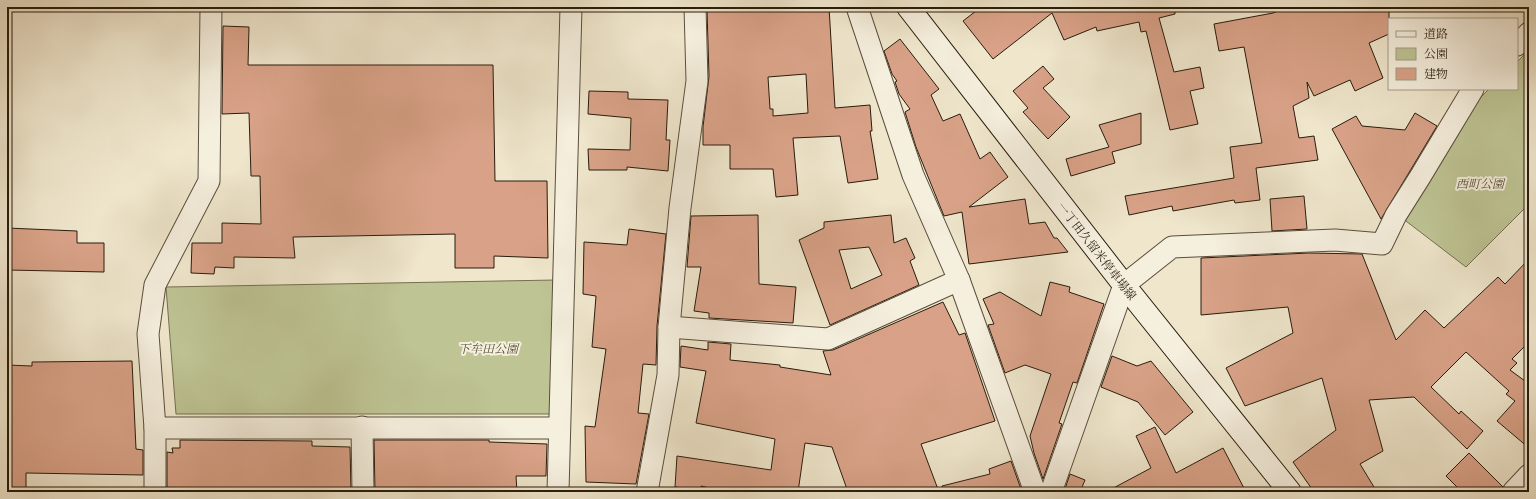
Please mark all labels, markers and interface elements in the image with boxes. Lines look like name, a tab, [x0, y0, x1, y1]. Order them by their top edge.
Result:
legend	[1388, 18, 1518, 90]
text: 道路	[1424, 26, 1448, 41]
text: 公園	[1424, 46, 1448, 61]
text: 建物	[1424, 66, 1448, 81]
park label: 西町公園	[1456, 176, 1506, 191]
street label: 一丁田久留米停車場線	[1054, 199, 1140, 303]
park label: 下牟田公園	[458, 341, 520, 356]

